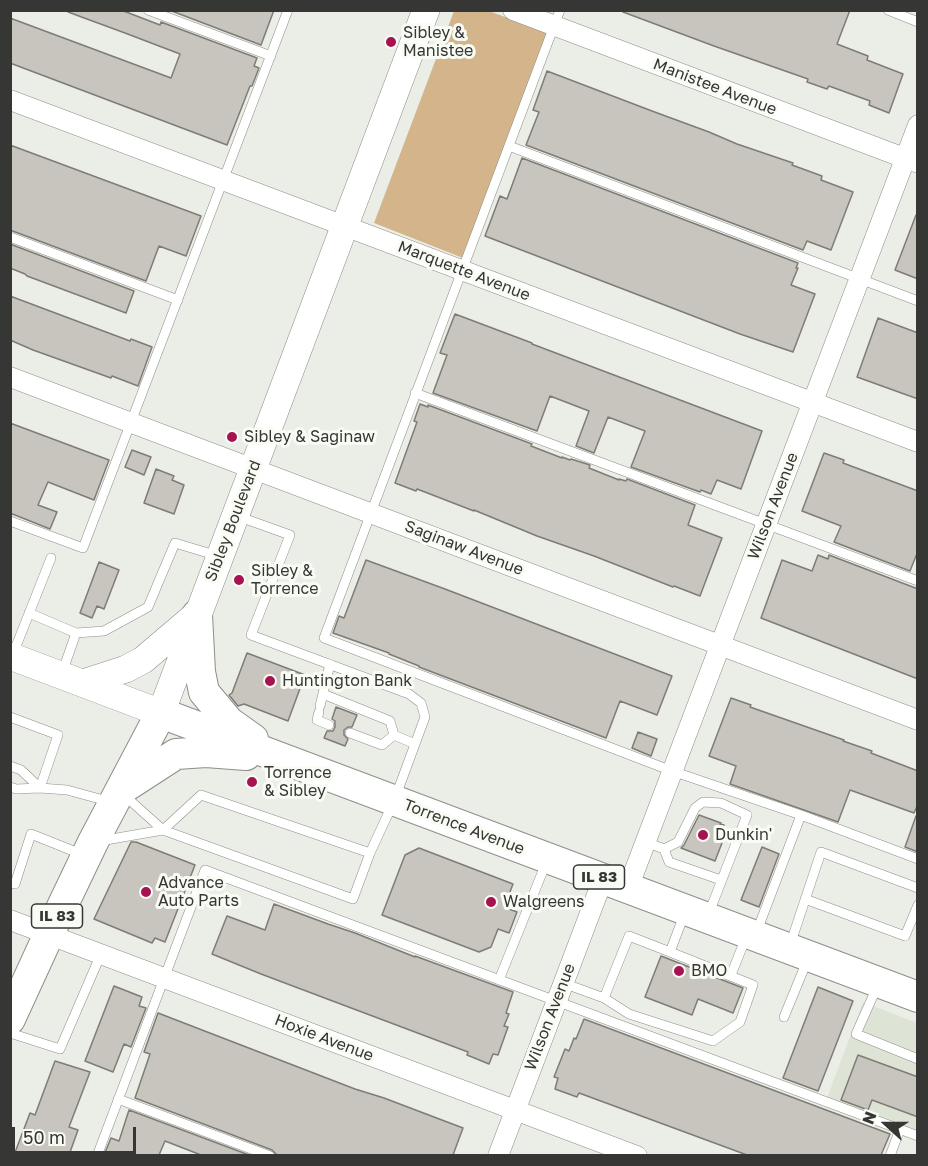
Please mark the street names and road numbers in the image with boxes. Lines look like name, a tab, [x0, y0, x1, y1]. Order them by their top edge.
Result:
street label: Manistee Avenue	[650, 55, 780, 119]
street label: Marquette Avenue	[395, 237, 533, 305]
street label: Wilson Avenue	[744, 450, 802, 562]
street label: Sibley Boulevard	[201, 458, 265, 584]
street label: Saginaw Avenue	[402, 517, 526, 579]
street label: Torrence Avenue	[401, 795, 527, 859]
road number: IL 83	[574, 865, 624, 889]
road number: IL 83	[32, 904, 82, 928]
street label: Wilson Avenue	[521, 961, 579, 1073]
street label: Hoxie Avenue	[272, 1010, 376, 1066]

